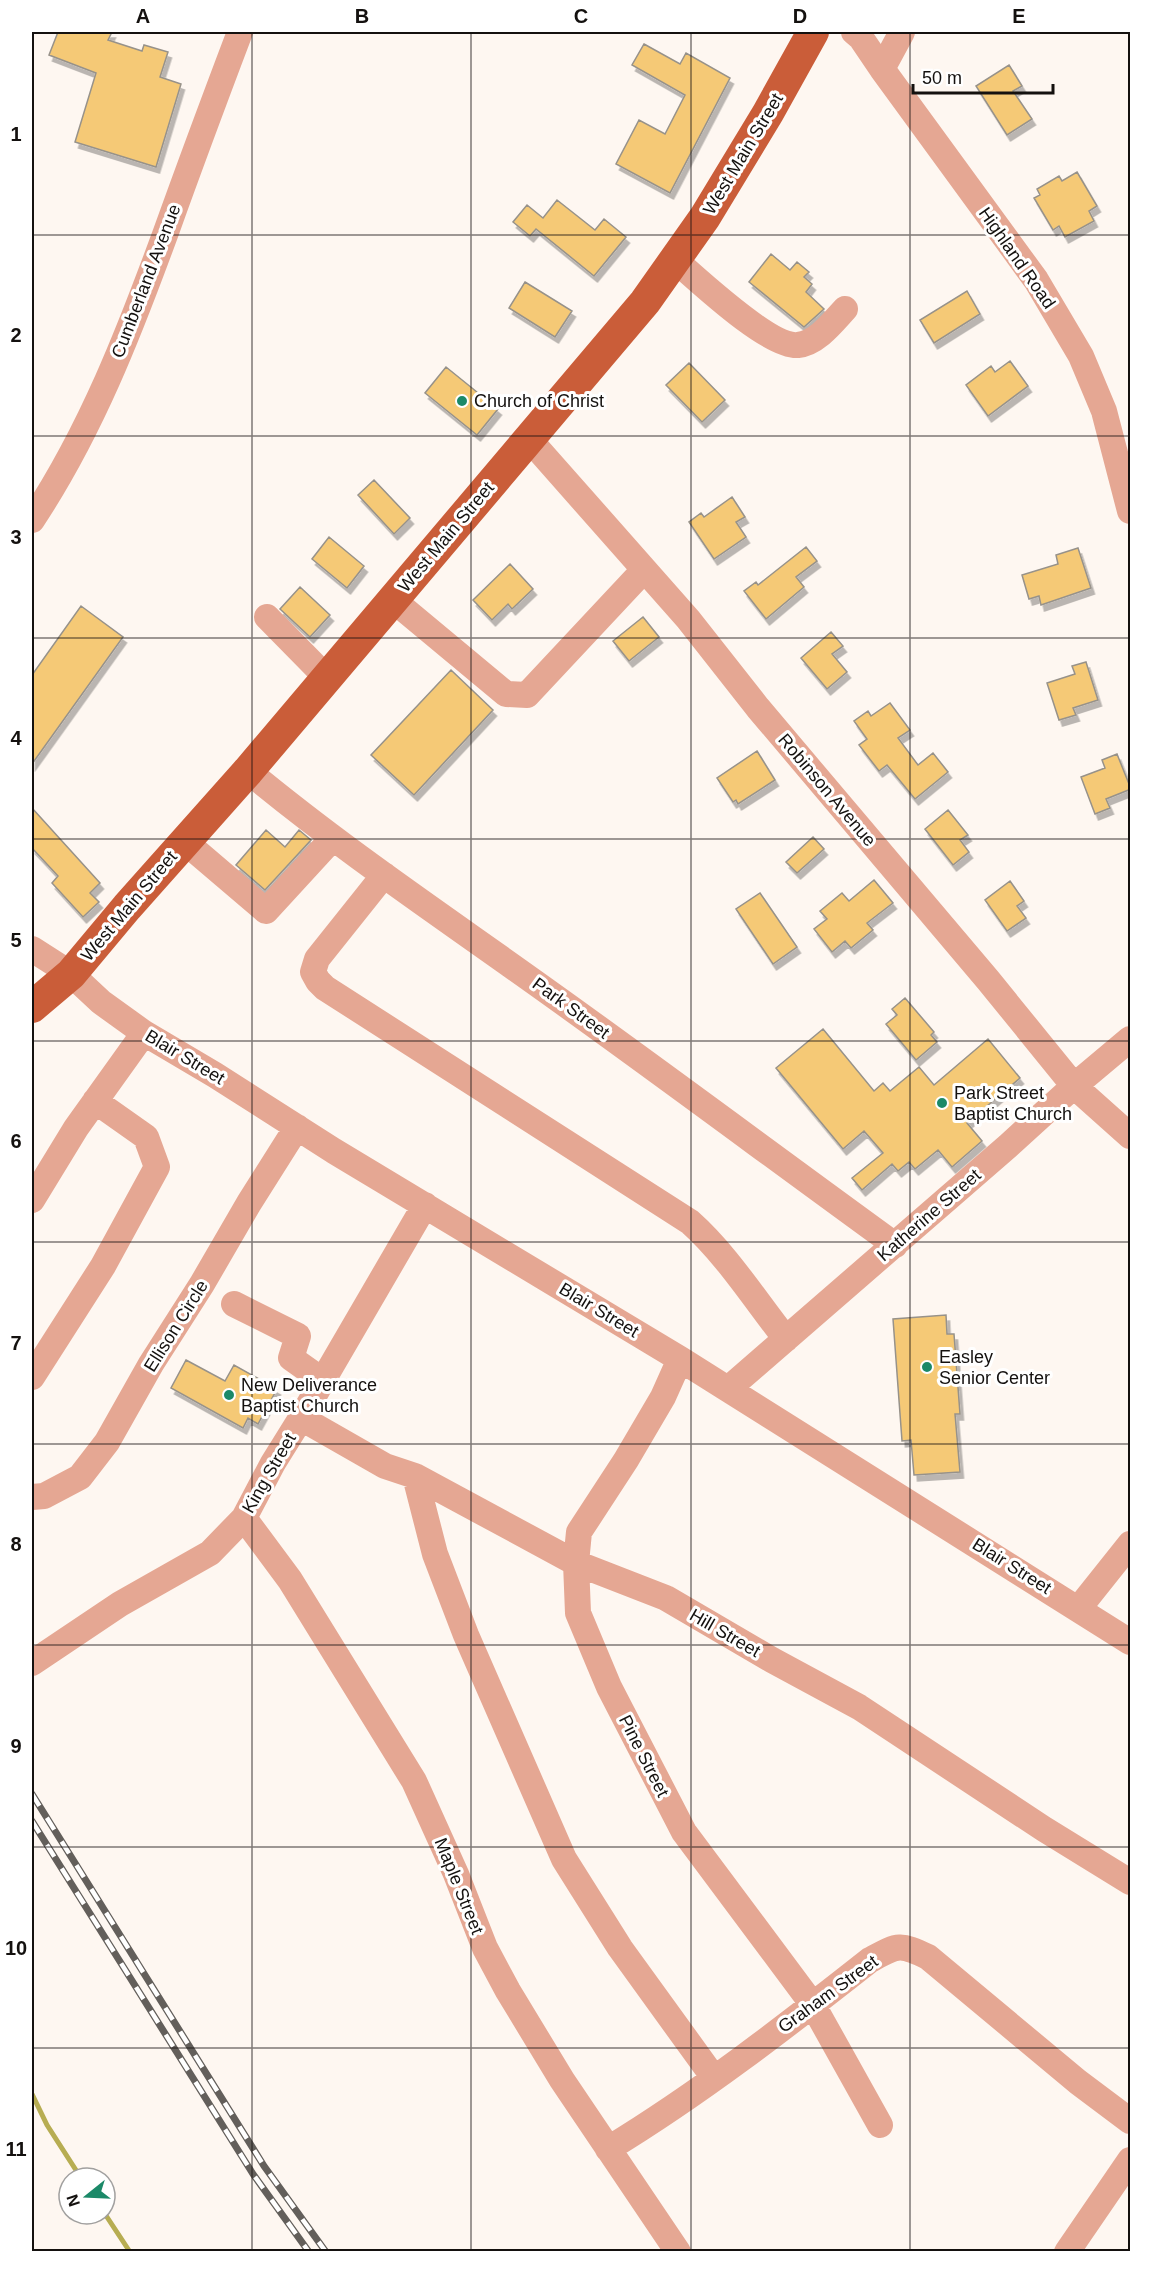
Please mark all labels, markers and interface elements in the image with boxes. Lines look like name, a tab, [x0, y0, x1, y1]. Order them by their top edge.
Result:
text: A	[136, 5, 150, 27]
text: B	[355, 5, 369, 27]
text: C	[574, 5, 588, 27]
text: D	[793, 5, 807, 27]
text: E	[1012, 5, 1026, 27]
scale bar	[913, 57, 1052, 95]
text: 50 m	[922, 68, 962, 88]
street label: West Main Street	[699, 90, 787, 218]
text: 1	[10, 123, 22, 145]
street label: Cumberland Avenue	[107, 201, 185, 361]
street label: Highland Road	[975, 203, 1059, 313]
text: 2	[10, 324, 22, 346]
place label: Church of Christ	[474, 391, 604, 411]
marker: Church of Christ	[455, 394, 469, 408]
street label: West Main Street	[394, 478, 498, 596]
text: 3	[10, 526, 22, 548]
text: 4	[10, 727, 22, 749]
street label: Robinson Avenue	[774, 730, 880, 850]
street label: West Main Street	[77, 847, 181, 965]
text: 5	[10, 929, 22, 951]
street label: Park Street	[529, 973, 613, 1043]
street label: Blair Street	[142, 1025, 228, 1089]
place label: Park Street Baptist Church	[954, 1083, 1072, 1124]
marker: Park Street Baptist Church	[935, 1096, 949, 1110]
text: 6	[10, 1130, 22, 1152]
street label: Katherine Street	[873, 1165, 985, 1265]
street label: Ellison Circle	[140, 1277, 212, 1375]
street label: Blair Street	[556, 1278, 642, 1342]
text: 7	[10, 1332, 22, 1354]
place label: Easley Senior Center	[939, 1347, 1050, 1388]
marker: Easley Senior Center	[920, 1360, 934, 1374]
place label: New Deliverance Baptist Church	[241, 1375, 377, 1416]
marker: New Deliverance Baptist Church	[222, 1388, 236, 1402]
street label: King Street	[238, 1429, 300, 1517]
text: 8	[10, 1533, 22, 1555]
street label: Blair Street	[969, 1534, 1055, 1598]
street label: Hill Street	[686, 1605, 764, 1661]
street label: Pine Street	[615, 1712, 673, 1800]
text: 9	[10, 1735, 22, 1757]
street label: Maple Street	[431, 1835, 487, 1937]
text: 10	[5, 1937, 27, 1959]
street label: Graham Street	[774, 1951, 882, 2037]
text: 11	[5, 2138, 27, 2160]
north arrow	[57, 2166, 117, 2226]
text: N	[63, 2192, 83, 2209]

